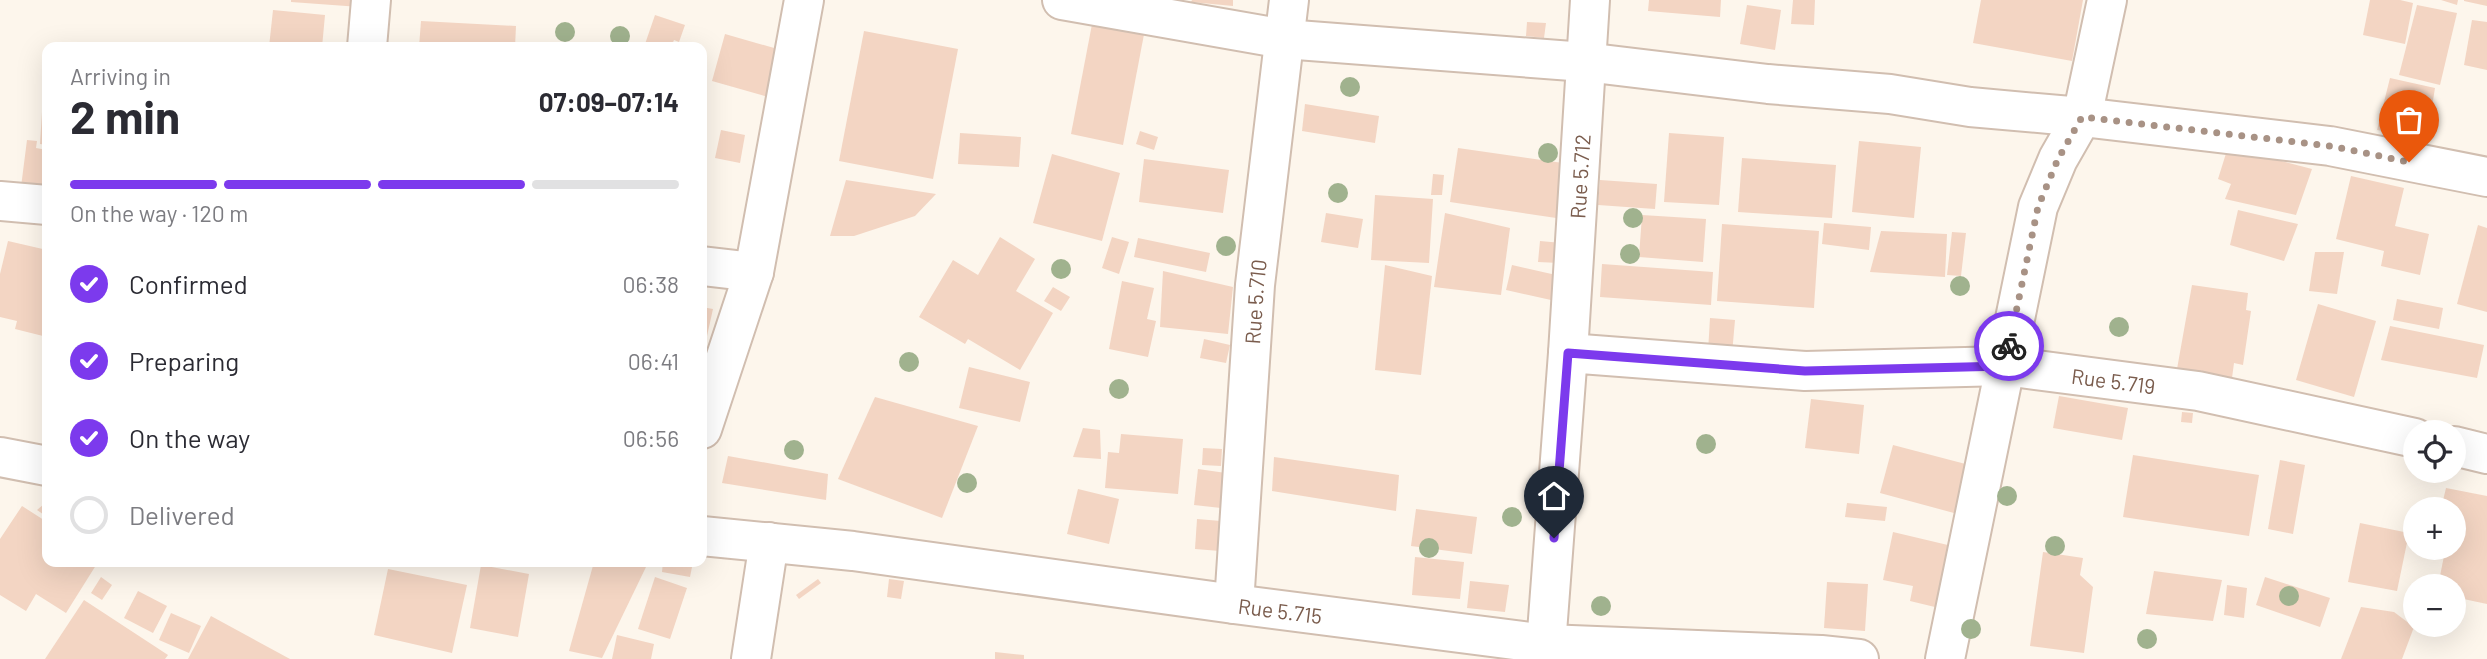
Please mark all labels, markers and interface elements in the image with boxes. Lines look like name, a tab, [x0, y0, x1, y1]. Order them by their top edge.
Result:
text: Arriving in	[70, 62, 171, 90]
text: 07:09–07:14	[539, 86, 679, 117]
text: 2 min	[70, 88, 180, 143]
pin	[2379, 90, 2439, 162]
icon: bag	[2390, 101, 2428, 139]
street label: Rue 5.712	[1564, 133, 1594, 219]
text: On the way · 120 m	[70, 199, 248, 227]
street label: Rue 5.710	[1239, 258, 1270, 345]
icon: check	[70, 265, 108, 303]
text: Confirmed	[129, 268, 248, 299]
text: 06:38	[623, 270, 679, 298]
courier	[1974, 311, 2044, 381]
icon: bike	[1990, 327, 2028, 365]
icon: check	[70, 342, 108, 380]
text: Preparing	[129, 345, 239, 376]
text: 06:41	[628, 347, 679, 375]
street label: Rue 5.719	[2070, 362, 2157, 398]
icon: check	[70, 419, 108, 457]
map controls	[2403, 420, 2466, 637]
button: locate	[2403, 420, 2466, 483]
text: On the way	[129, 422, 250, 453]
text: 06:56	[623, 424, 679, 452]
pin	[1524, 466, 1584, 538]
icon: home	[1535, 477, 1573, 515]
button: +	[2403, 497, 2466, 560]
text: Delivered	[129, 499, 235, 530]
button: −	[2403, 574, 2466, 637]
street label: Rue 5.715	[1237, 592, 1324, 628]

